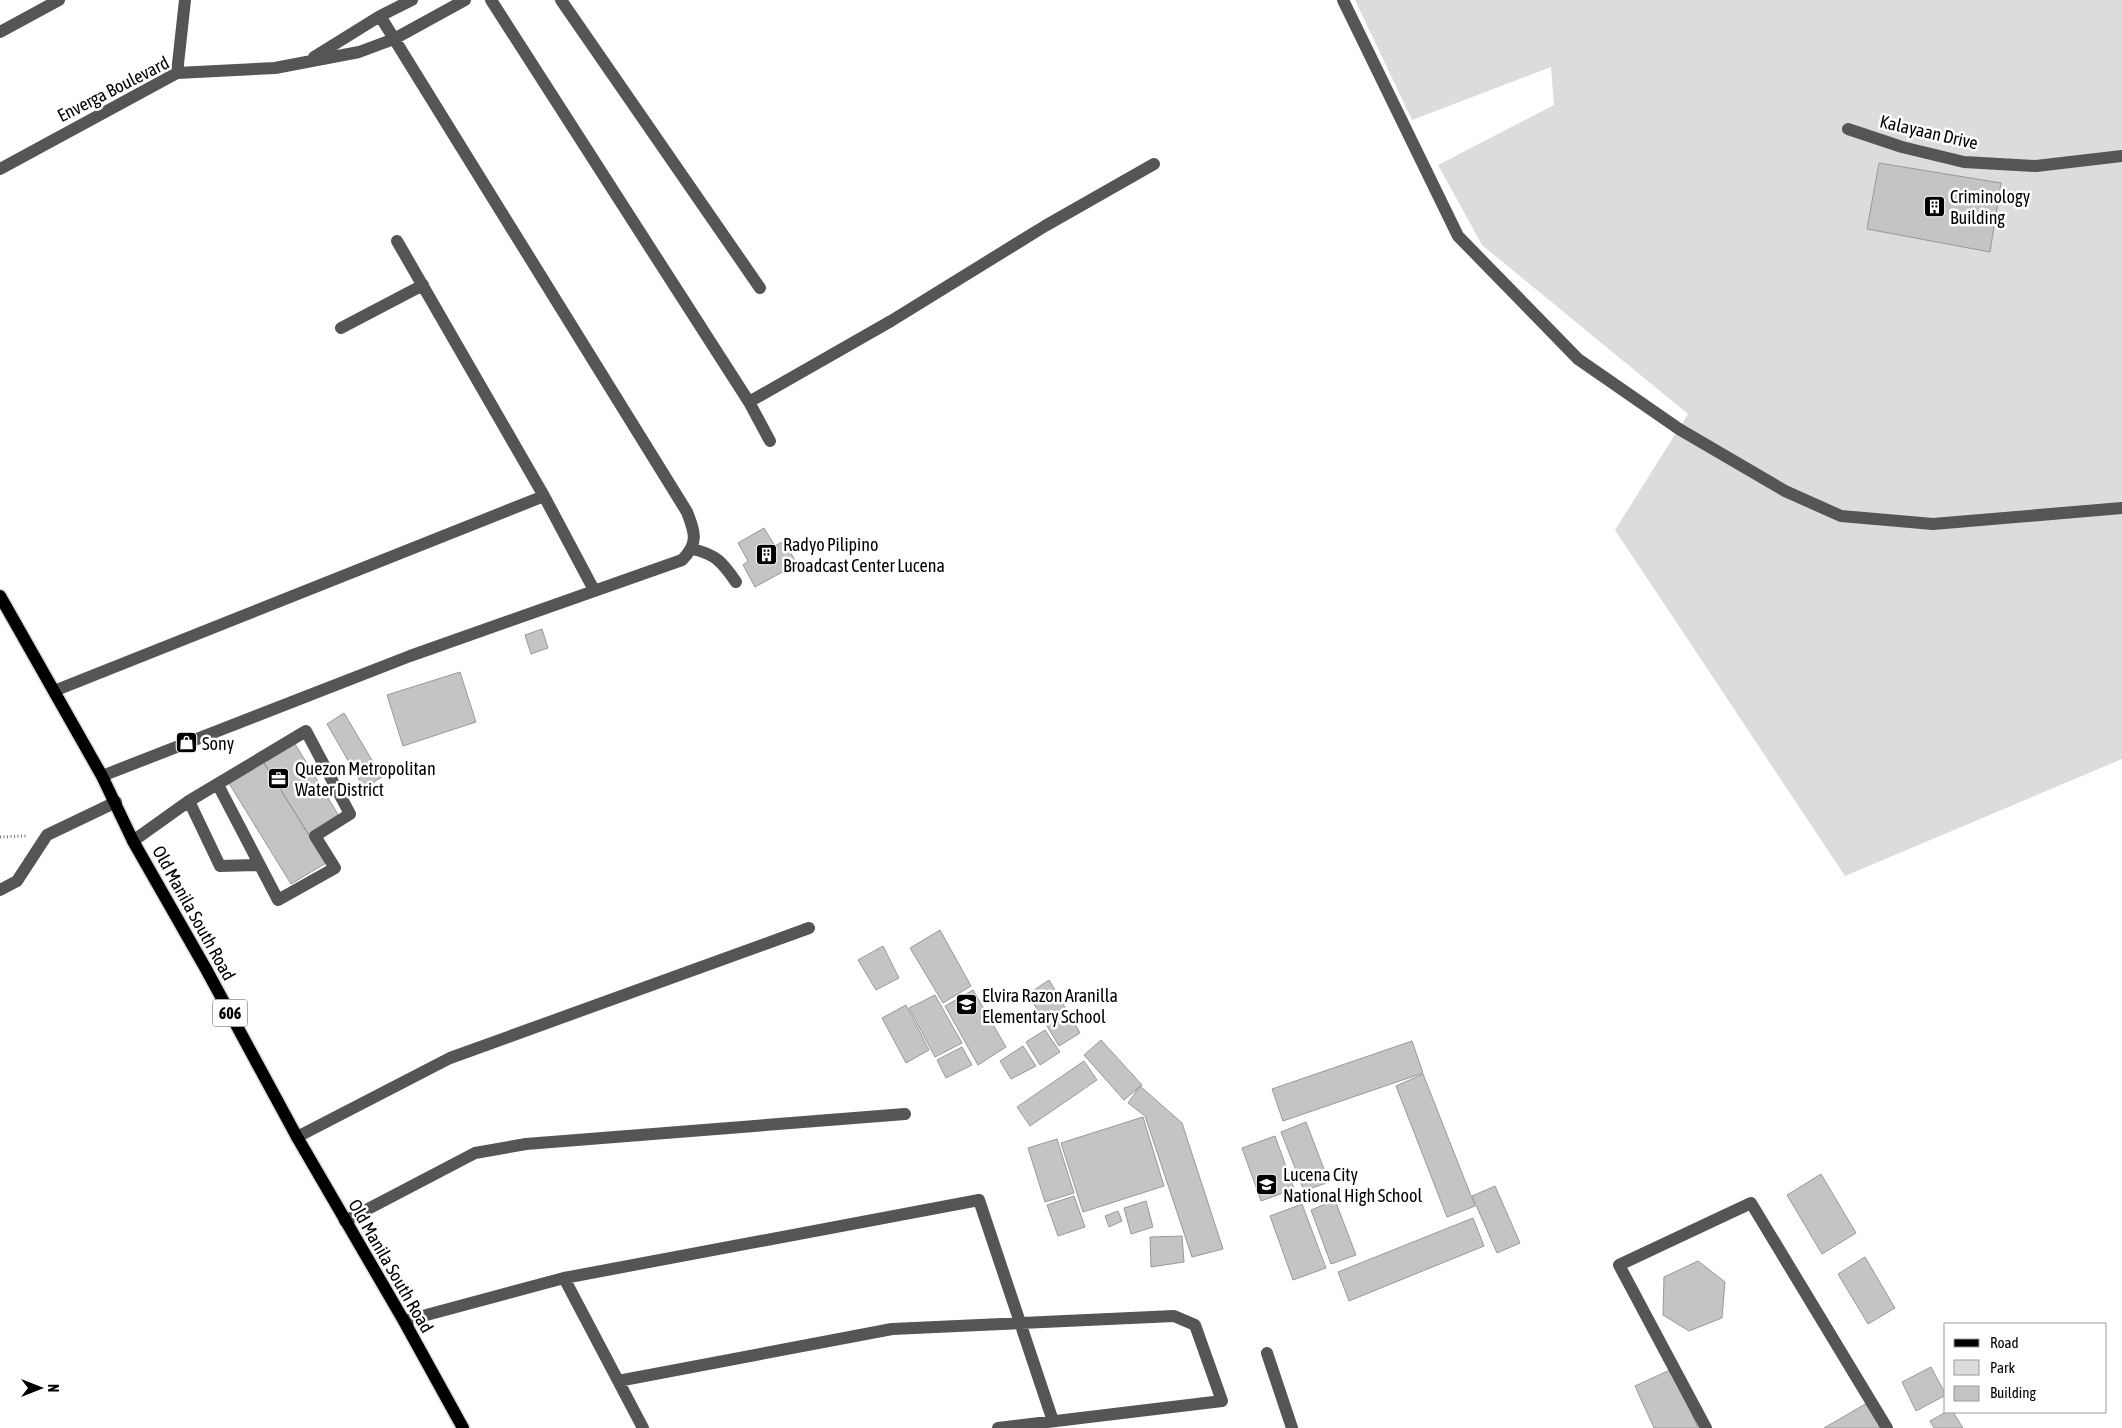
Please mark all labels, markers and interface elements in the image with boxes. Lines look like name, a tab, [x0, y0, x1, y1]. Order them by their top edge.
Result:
street label: Enverga Boulevard	[54, 52, 172, 126]
street label: Kalayaan Drive	[1878, 111, 1980, 153]
place label: Criminology Building	[1950, 186, 2030, 228]
building icon: Criminology Building	[1922, 194, 1946, 218]
place label: Radyo Pilipino Broadcast Center Lucena	[783, 534, 945, 576]
building icon: Radyo Pilipino Broadcast Center Lucena	[755, 542, 779, 566]
shop icon: Sony	[174, 731, 198, 755]
place label: Sony	[202, 733, 234, 754]
place label: Quezon Metropolitan Water District	[295, 758, 436, 800]
office icon: Quezon Metropolitan Water District	[267, 766, 291, 790]
street label: Old Manila South Road	[148, 842, 240, 984]
place label: Elvira Razon Aranilla Elementary School	[982, 985, 1118, 1027]
school or university icon: Elvira Razon Aranilla Elementary School	[954, 993, 978, 1017]
road number: 606	[212, 1000, 248, 1026]
place label: Lucena City National High School	[1283, 1164, 1423, 1206]
school or university icon: Lucena City National High School	[1255, 1172, 1279, 1196]
street label: Old Manila South Road	[344, 1196, 438, 1336]
legend	[1944, 1323, 2107, 1413]
text: Road	[1990, 1334, 2019, 1351]
text: Park	[1990, 1359, 2015, 1376]
north arrow	[15, 1363, 65, 1413]
text: N	[45, 1384, 61, 1392]
text: Building	[1990, 1384, 2036, 1401]

